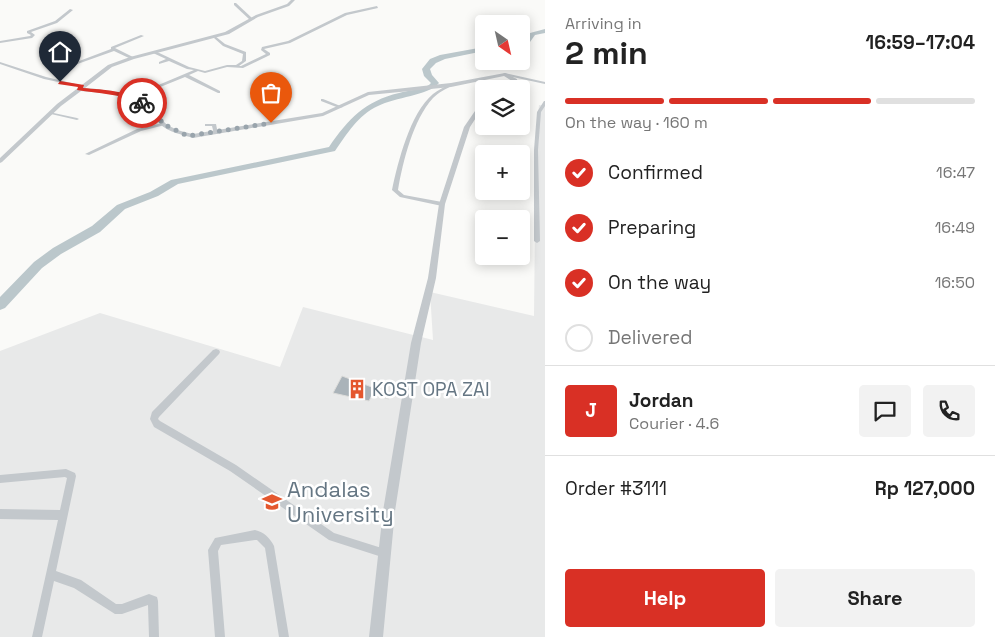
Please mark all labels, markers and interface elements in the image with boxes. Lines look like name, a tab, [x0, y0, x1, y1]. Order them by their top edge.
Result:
text: Arriving in	[565, 13, 642, 34]
north arrow	[475, 15, 530, 70]
map controls	[475, 15, 530, 265]
text: 16:59–17:04	[866, 30, 975, 55]
pin	[39, 31, 81, 82]
text: 2 min	[565, 33, 648, 73]
icon: home	[46, 38, 74, 66]
pin	[250, 72, 292, 123]
courier	[117, 78, 167, 128]
icon: bag	[257, 79, 285, 107]
button: layers	[475, 80, 530, 135]
icon: bike	[128, 89, 156, 117]
text: On the way · 160 m	[565, 112, 708, 133]
button: +	[475, 145, 530, 200]
icon: check	[565, 159, 593, 187]
text: Confirmed	[608, 160, 703, 185]
text: 16:47	[936, 162, 975, 183]
button: −	[475, 210, 530, 265]
icon: check	[565, 214, 593, 242]
text: Preparing	[608, 215, 696, 240]
text: 16:49	[935, 217, 975, 238]
icon: check	[565, 269, 593, 297]
text: On the way	[608, 270, 711, 295]
text: 16:50	[935, 272, 975, 293]
text: Delivered	[608, 325, 693, 350]
place label: KOST OPA ZAI	[372, 377, 490, 402]
building icon: KOST OPA ZAI	[346, 378, 368, 400]
button: chat	[859, 385, 911, 437]
button: phone	[923, 385, 975, 437]
text: Jordan	[629, 388, 694, 413]
text: J	[585, 398, 597, 423]
text: Courier · 4.6	[629, 413, 719, 434]
place label: Andalas University	[287, 475, 394, 528]
text: Order #3111	[565, 476, 667, 501]
text: Rp 127,000	[875, 476, 975, 501]
school or university icon: Andalas University	[261, 491, 283, 513]
button: Help	[565, 569, 765, 627]
button: Share	[775, 569, 975, 627]

